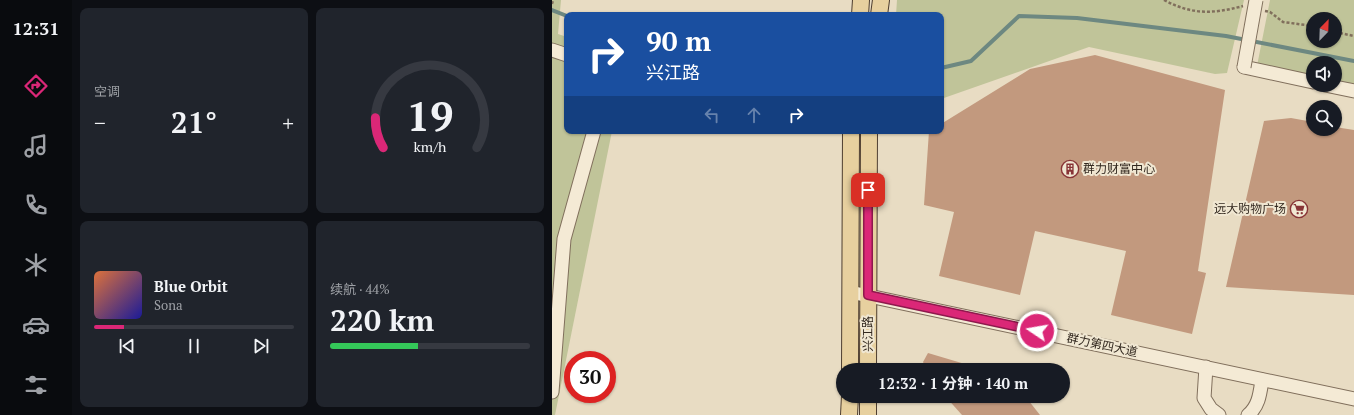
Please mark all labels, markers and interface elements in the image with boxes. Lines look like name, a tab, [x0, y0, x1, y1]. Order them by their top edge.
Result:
north arrow	[1306, 12, 1342, 48]
map controls	[1306, 12, 1342, 136]
text: 12:31	[13, 16, 59, 40]
text: 90 m	[646, 22, 711, 59]
icon: right	[580, 28, 632, 80]
button: sound	[1306, 56, 1342, 92]
text: 兴江路	[646, 60, 700, 84]
icon: directions	[22, 72, 50, 100]
text: 空调	[94, 82, 120, 100]
text: 19	[406, 88, 454, 143]
button: search	[1306, 100, 1342, 136]
text: 21°	[171, 102, 217, 142]
icon: left	[701, 104, 723, 126]
icon: ahead	[743, 104, 765, 126]
icon: right	[785, 104, 807, 126]
text: −	[94, 108, 106, 137]
text: +	[282, 108, 294, 137]
icon: music	[22, 132, 50, 160]
text: km/h	[414, 137, 447, 156]
building icon: 群力财富中心	[1060, 159, 1080, 179]
place label: 群力财富中心	[1083, 161, 1155, 176]
pin	[851, 173, 885, 207]
icon: arrive	[857, 179, 879, 201]
icon: phone	[22, 191, 50, 219]
supermarket icon: 远大购物广场	[1289, 199, 1309, 219]
place label: 远大购物广场	[1214, 201, 1286, 216]
icon: climate	[22, 251, 50, 279]
text: Blue Orbit	[154, 276, 228, 296]
text: 续航 · 44%	[330, 280, 390, 298]
text: Sona	[154, 296, 182, 314]
text: 220 km	[330, 300, 434, 340]
position arrow	[1016, 310, 1058, 352]
icon: car	[22, 311, 50, 339]
street label: 兴江路	[860, 316, 875, 352]
street label: 群力第四大道	[1065, 330, 1139, 359]
icon: previous	[116, 335, 138, 357]
icon: pause	[183, 335, 205, 357]
icon: next	[250, 335, 272, 357]
speed limit sign: 30	[564, 351, 616, 403]
icon: filters	[22, 371, 50, 399]
text: 12:32 · 1 分钟 · 140 m	[878, 373, 1028, 393]

